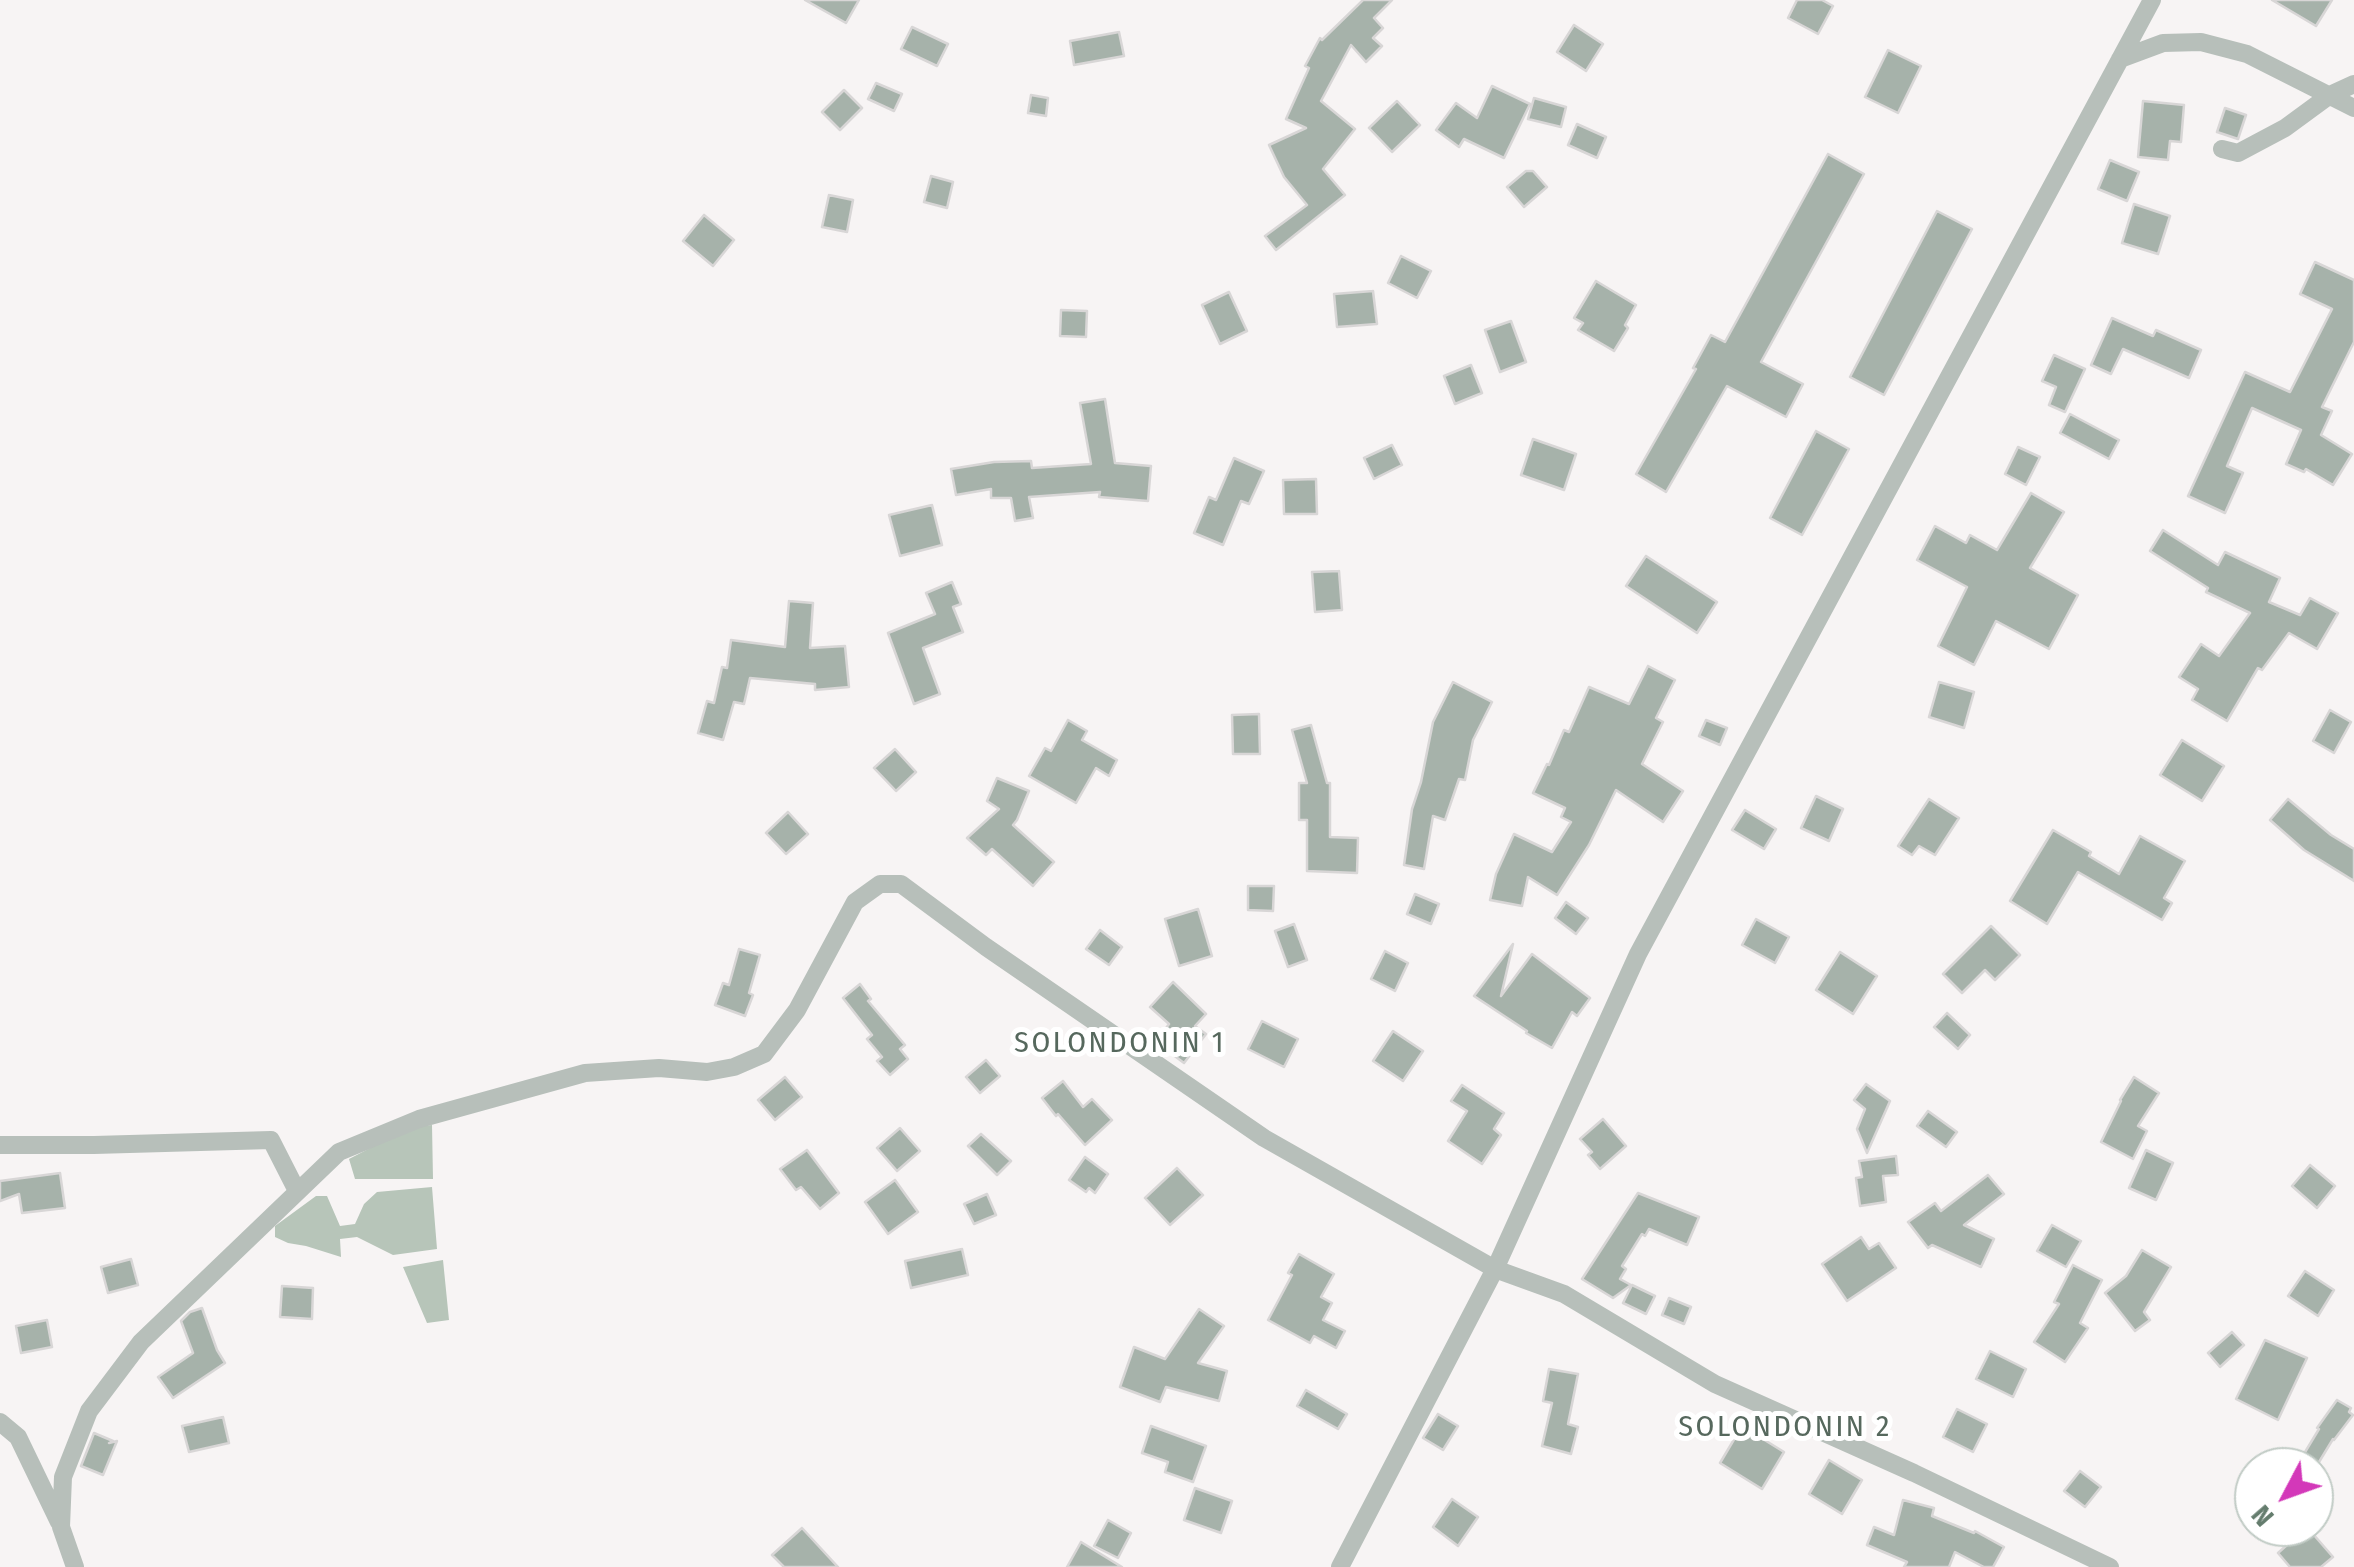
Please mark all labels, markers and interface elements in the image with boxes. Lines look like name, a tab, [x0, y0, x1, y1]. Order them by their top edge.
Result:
district label: SOLONDONIN 1	[1014, 1026, 1226, 1062]
district label: SOLONDONIN 2	[1678, 1410, 1892, 1446]
north arrow	[2234, 1447, 2334, 1547]
text: N	[2245, 1499, 2280, 1533]

